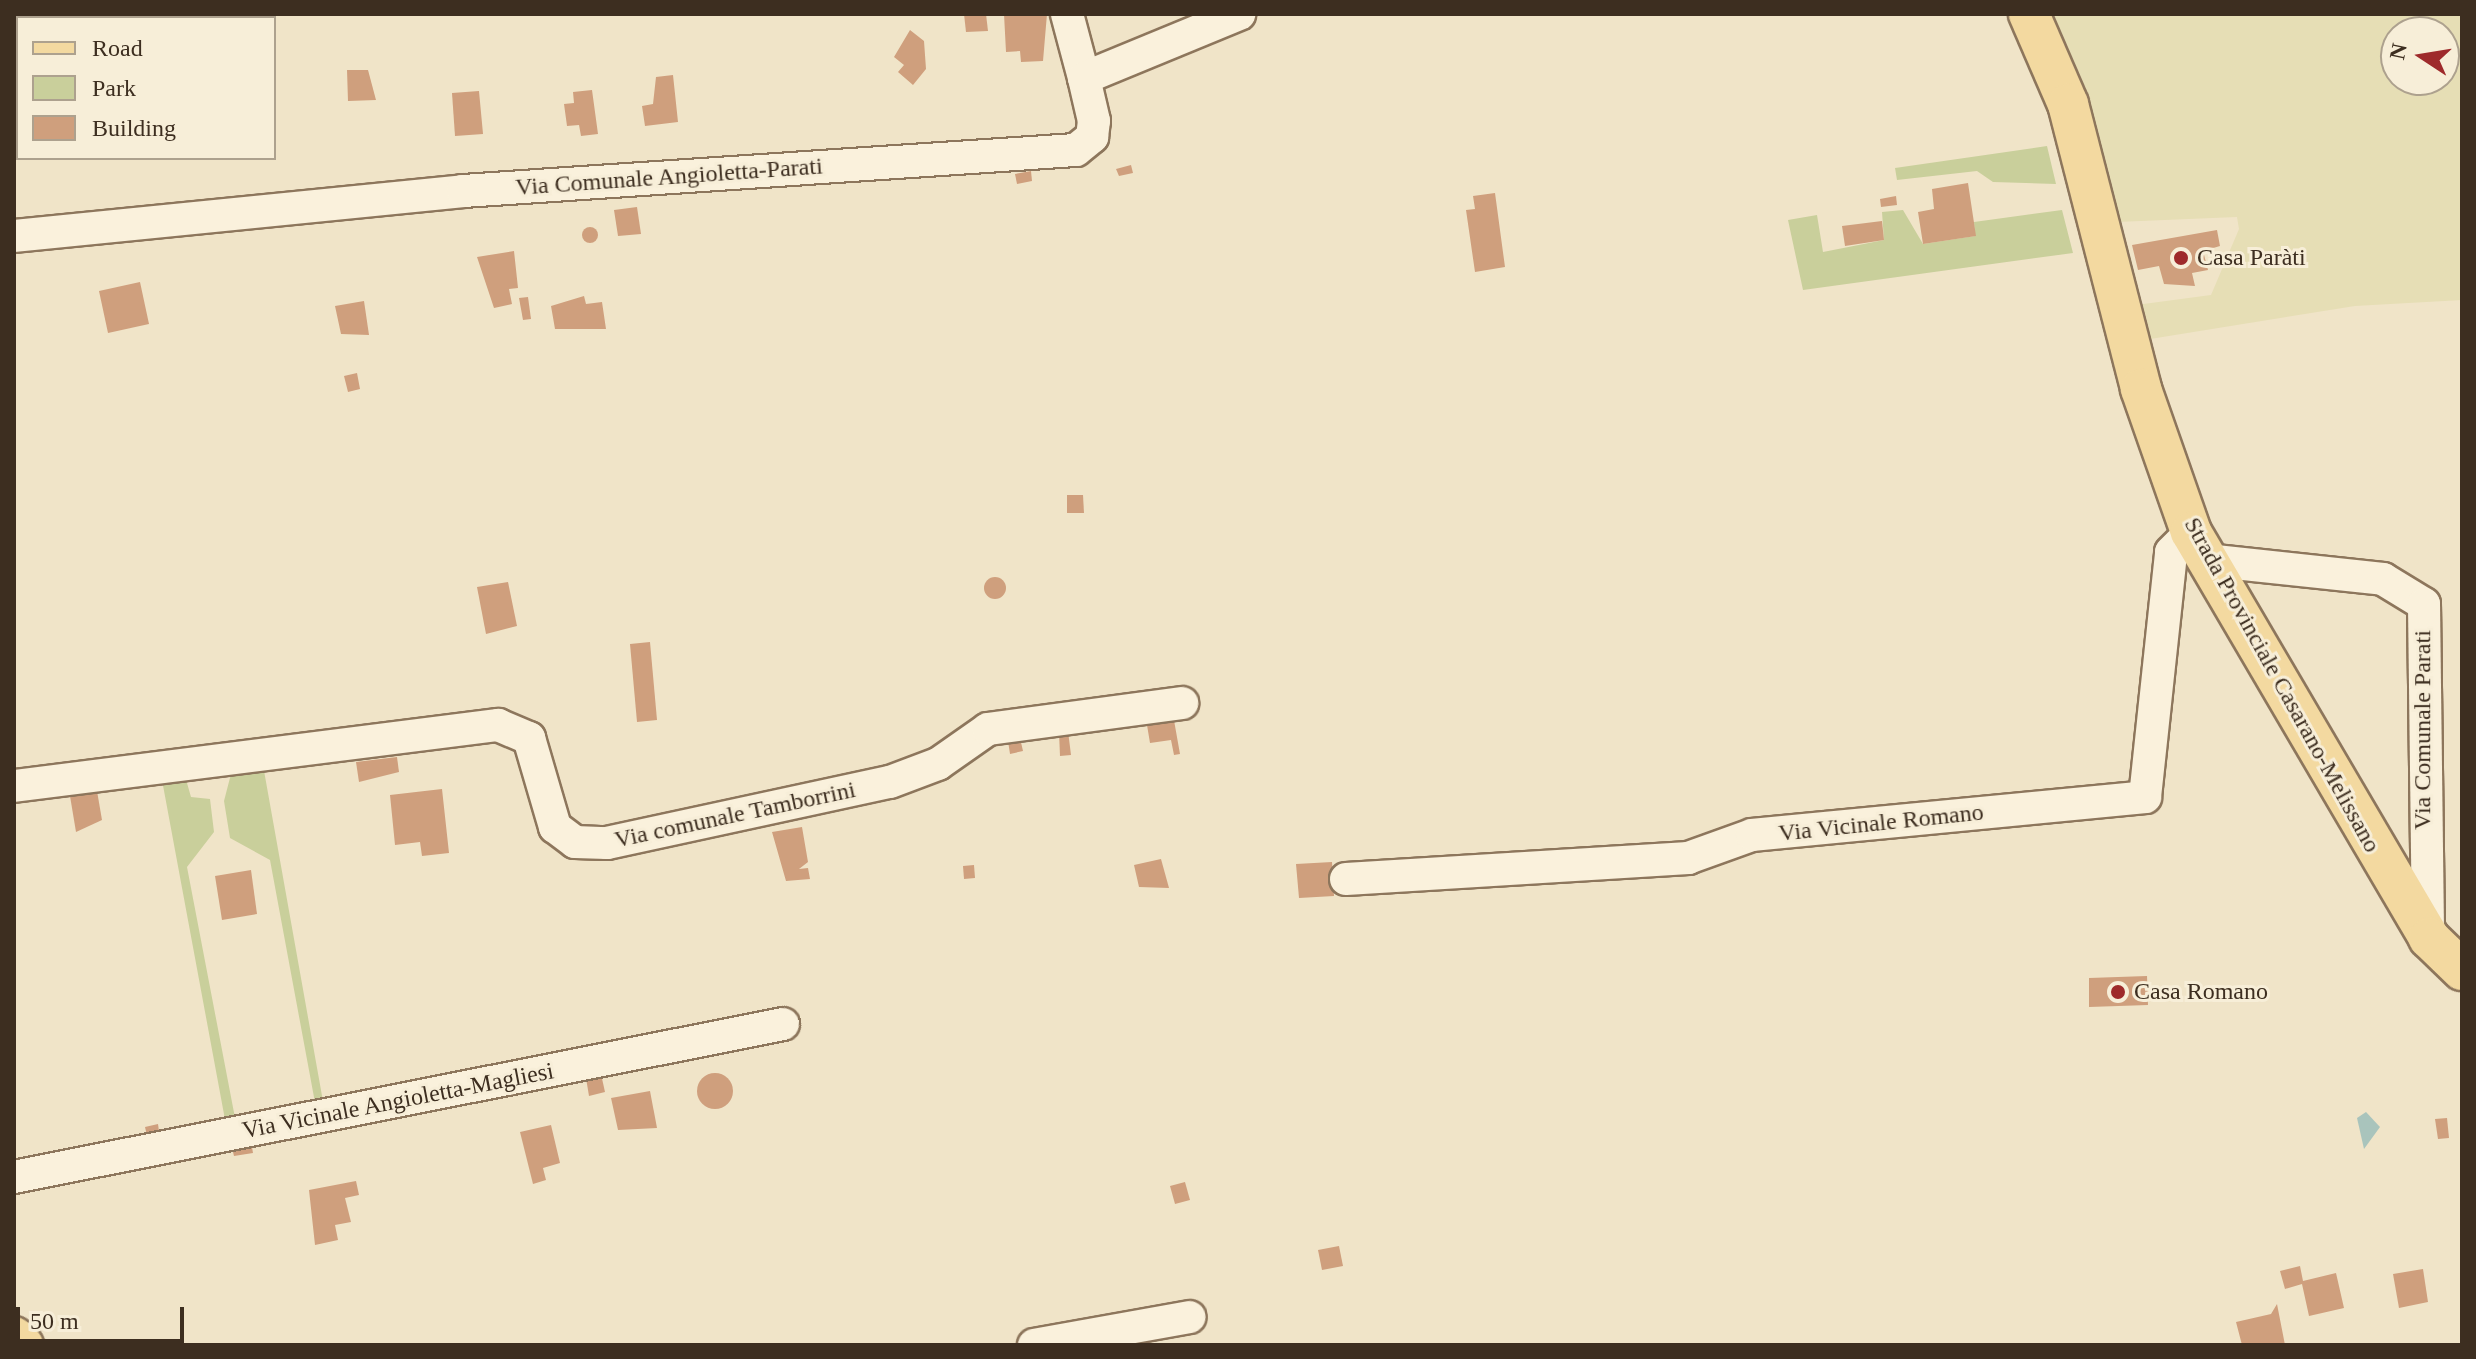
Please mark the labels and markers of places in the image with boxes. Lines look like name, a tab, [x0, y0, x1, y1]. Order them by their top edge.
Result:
place label: Casa Paràti	[2197, 244, 2306, 272]
marker: Casa Paràti	[2172, 249, 2190, 267]
place label: Casa Romano	[2134, 978, 2268, 1006]
marker: Casa Romano	[2109, 983, 2127, 1001]

